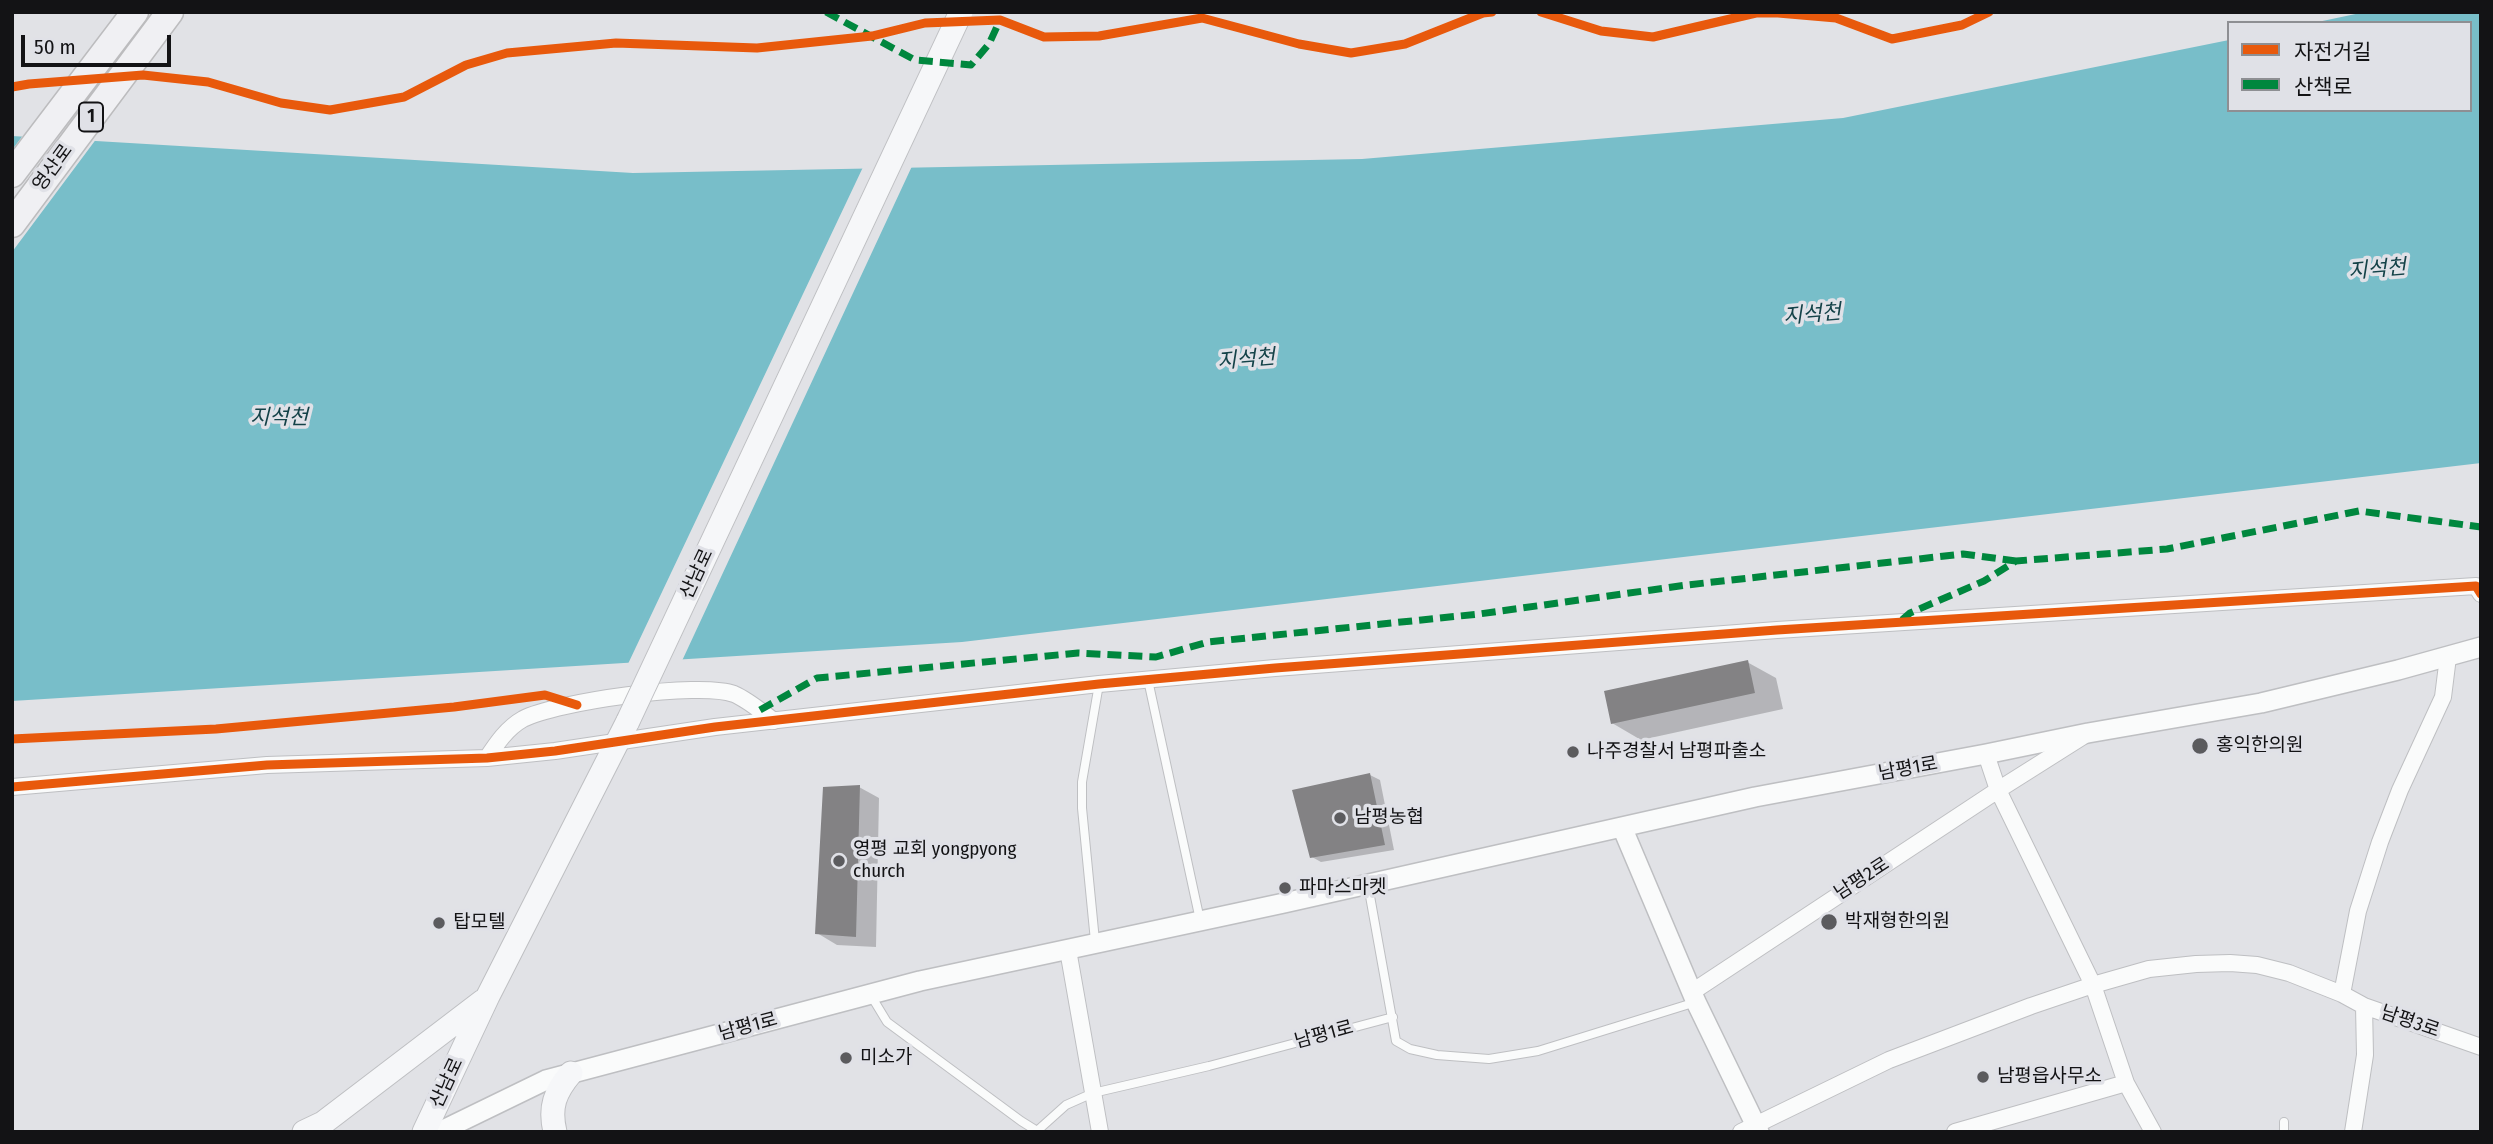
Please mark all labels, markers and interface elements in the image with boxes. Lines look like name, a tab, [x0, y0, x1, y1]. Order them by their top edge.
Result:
scale bar	[24, 21, 175, 65]
legend	[2227, 21, 2472, 112]
text: 50 m	[34, 34, 76, 60]
text: 자전거길	[2294, 39, 2371, 65]
text: 산책로	[2294, 74, 2352, 100]
road number: 1	[79, 103, 103, 132]
street label: 영산로	[28, 140, 78, 196]
water label: 지석천	[2347, 255, 2407, 285]
water label: 지석천	[1782, 300, 1842, 330]
water label: 지석천	[1216, 345, 1276, 375]
water label: 지석천	[250, 405, 308, 431]
street label: 산남로	[676, 545, 718, 603]
place label: 홍익한의원	[2216, 735, 2303, 757]
marker: 홍익한의원	[2190, 736, 2210, 756]
place label: 나주경찰서 남평파출소	[1587, 741, 1766, 763]
marker: 나주경찰서 남평파출소	[1565, 744, 1581, 760]
street label: 남평1로	[1877, 753, 1939, 785]
place label: 남평농협	[1354, 807, 1424, 829]
marker: 남평농협	[1332, 810, 1348, 826]
place label: 영평 교회 yongpyong church	[853, 839, 1017, 883]
marker: 영평 교회 yongpyong church	[831, 853, 847, 869]
street label: 남평2로	[1830, 853, 1894, 905]
place label: 파마스마켓	[1299, 877, 1386, 899]
marker: 파마스마켓	[1277, 880, 1293, 896]
place label: 박재형한의원	[1845, 911, 1950, 933]
place label: 탑모텔	[453, 912, 505, 934]
marker: 박재형한의원	[1819, 912, 1839, 932]
marker: 탑모텔	[431, 915, 447, 931]
street label: 남평3로	[2377, 1001, 2443, 1043]
street label: 남평1로	[716, 1008, 780, 1046]
street label: 남평1로	[1292, 1016, 1356, 1054]
place label: 미소가	[860, 1047, 912, 1069]
marker: 미소가	[838, 1050, 854, 1066]
street label: 산남로	[426, 1054, 468, 1112]
place label: 남평읍사무소	[1997, 1066, 2102, 1088]
marker: 남평읍사무소	[1975, 1069, 1991, 1085]

